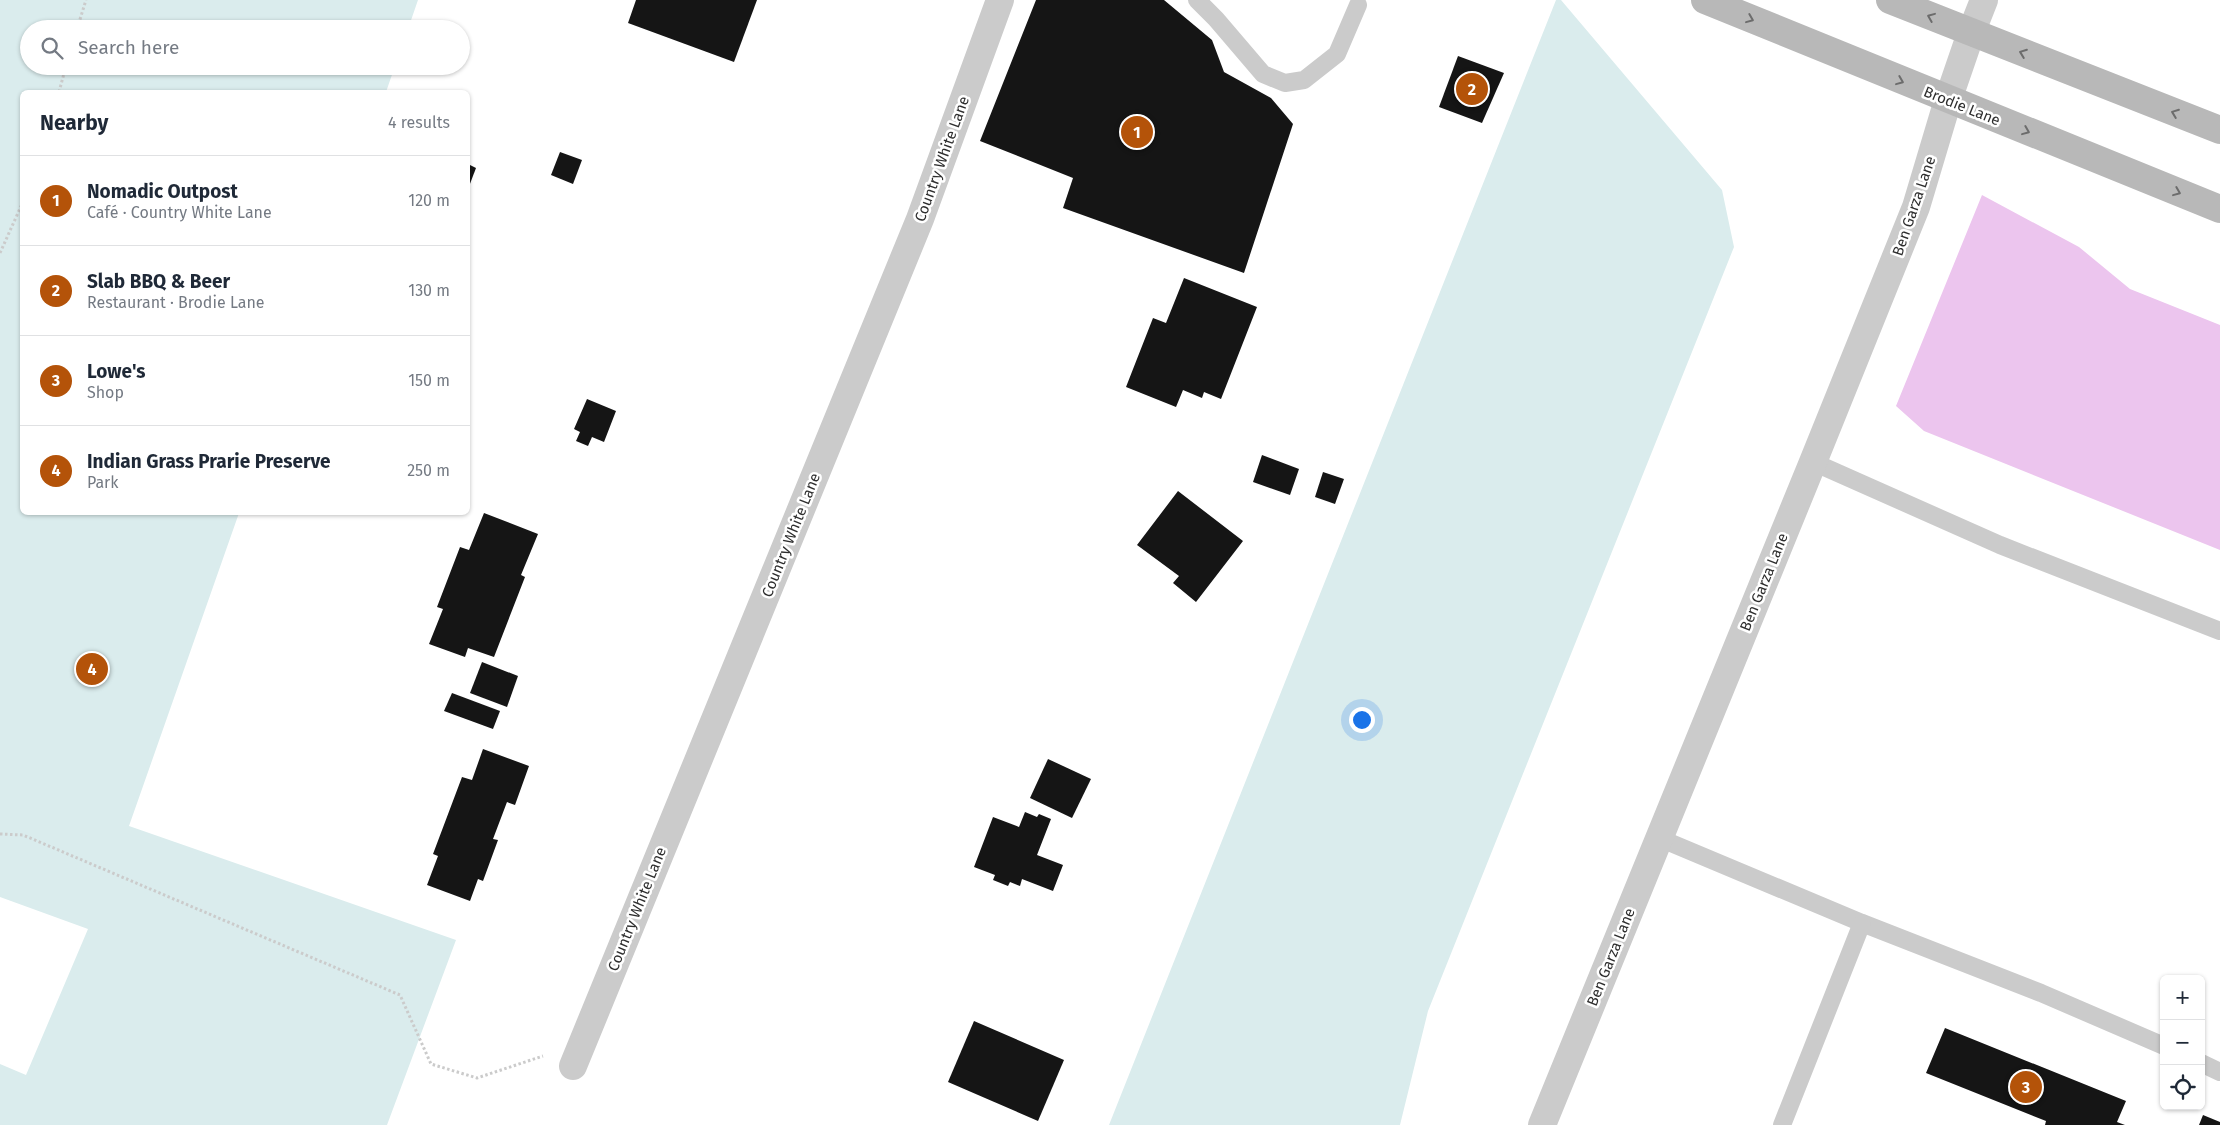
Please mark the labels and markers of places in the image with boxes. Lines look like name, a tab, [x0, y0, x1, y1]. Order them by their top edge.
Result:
pin: 2	[1456, 70, 1488, 108]
pin: 1	[1121, 113, 1153, 151]
pin: 4	[76, 650, 108, 688]
pin: 3	[2010, 1068, 2042, 1106]

